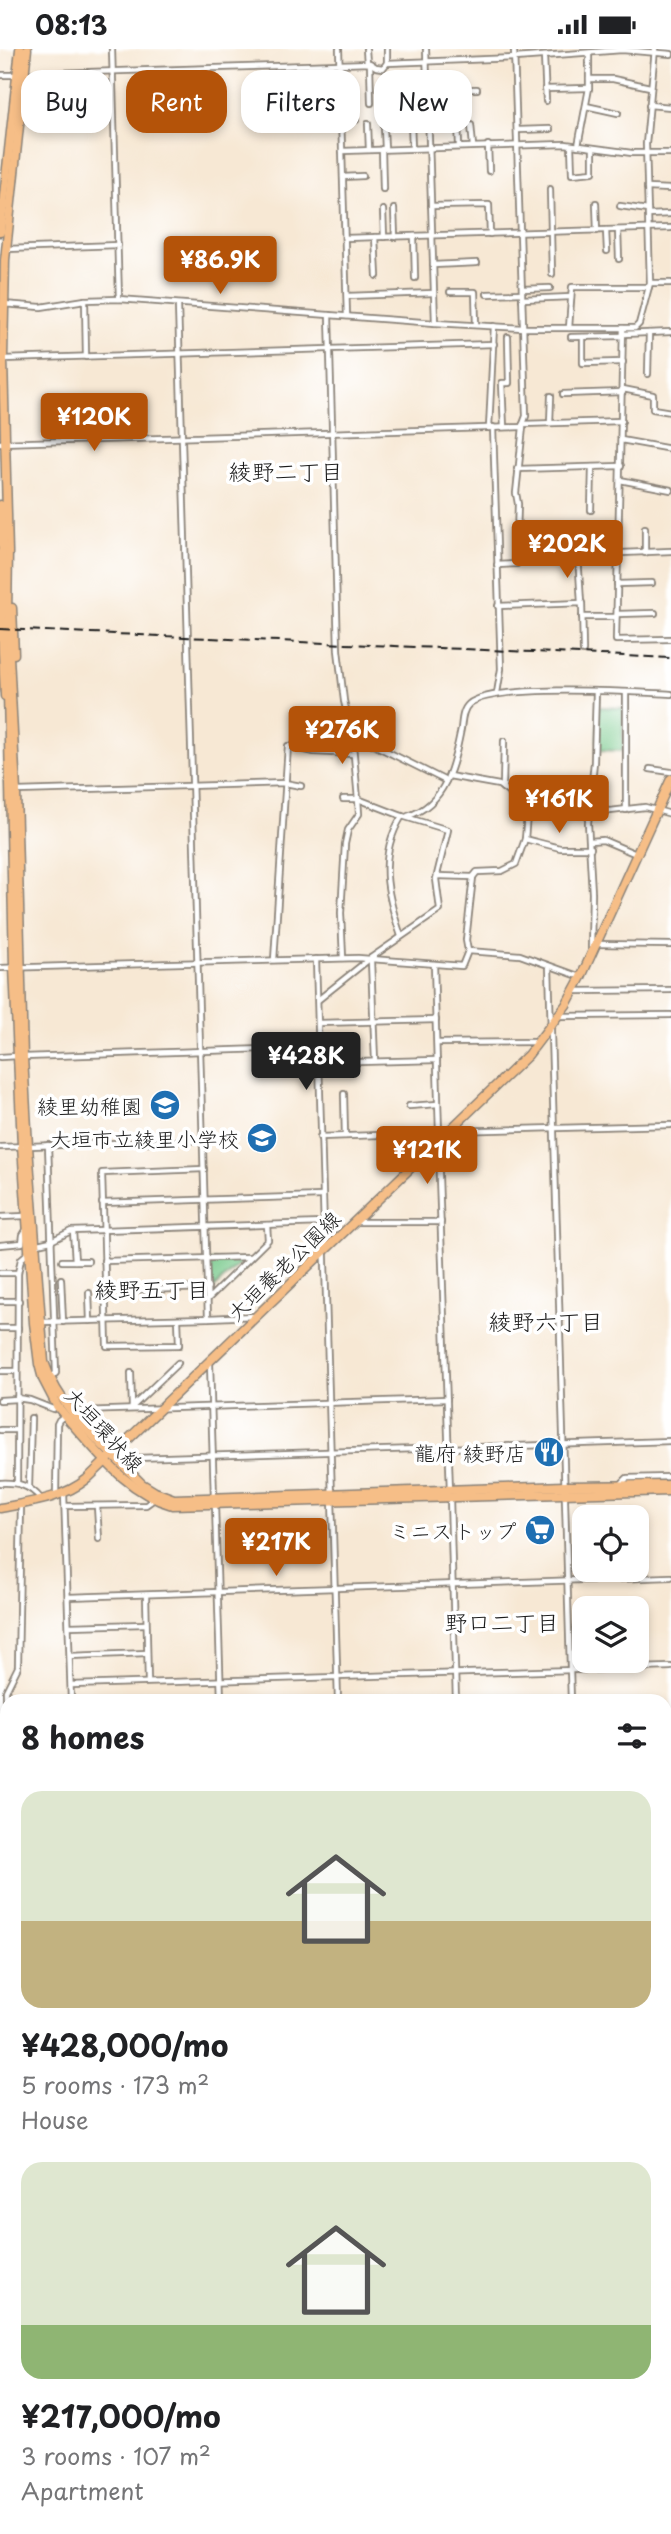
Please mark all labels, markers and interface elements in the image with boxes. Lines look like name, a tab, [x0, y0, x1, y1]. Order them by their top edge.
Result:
text: 08:13	[35, 5, 108, 44]
chip: Buy	[21, 70, 112, 133]
chip: Rent	[126, 70, 227, 133]
chip: Filters	[241, 70, 360, 133]
chip: New	[374, 70, 472, 133]
pin: ¥86.9K	[163, 237, 277, 296]
text: ¥86.9K	[180, 241, 260, 276]
pin: ¥120K	[45, 393, 143, 453]
text: ¥120K	[57, 398, 131, 433]
district label: 綾野二丁目	[229, 453, 344, 488]
pin: ¥202K	[518, 521, 616, 580]
text: ¥202K	[528, 525, 606, 560]
pin: ¥276K	[293, 707, 391, 766]
text: ¥276K	[305, 711, 379, 746]
pin: ¥161K	[510, 775, 608, 835]
text: ¥161K	[525, 780, 593, 815]
pin: ¥428K	[257, 1033, 355, 1092]
text: ¥428K	[267, 1037, 345, 1072]
school or university icon: 綾里幼稚園	[148, 1088, 182, 1122]
place label: 綾里幼稚園	[37, 1089, 142, 1121]
school or university icon: 大垣市立綾里小学校	[245, 1121, 279, 1155]
place label: 大垣市立綾里小学校	[50, 1122, 239, 1154]
pin: ¥121K	[378, 1127, 476, 1186]
text: ¥121K	[392, 1131, 462, 1166]
street label: 大垣養老公園線	[219, 1202, 347, 1328]
district label: 綾野五丁目	[95, 1271, 210, 1306]
district label: 綾野六丁目	[489, 1303, 604, 1338]
street label: 大垣環状線	[58, 1379, 152, 1479]
restaurant icon: 龍府 綾野店	[532, 1435, 566, 1469]
place label: 龍府 綾野店	[414, 1436, 526, 1468]
map controls	[572, 1505, 649, 1673]
button: locate	[572, 1505, 649, 1582]
supermarket icon: ミニストップ	[523, 1513, 557, 1547]
place label: ミニストップ	[389, 1514, 517, 1546]
pin: ¥217K	[227, 1519, 325, 1578]
text: ¥217K	[241, 1523, 311, 1558]
button: layers	[572, 1596, 649, 1673]
district label: 野口二丁目	[445, 1604, 560, 1639]
text: 8 homes	[21, 1714, 144, 1759]
icon: filters	[613, 1717, 651, 1755]
icon: home	[273, 1836, 399, 1962]
text: ¥428,000/mo	[21, 2022, 228, 2067]
text: 5 rooms · 173 m²	[21, 2067, 209, 2102]
text: House	[21, 2102, 88, 2137]
icon: home	[273, 2207, 399, 2333]
text: ¥217,000/mo	[21, 2393, 221, 2438]
text: 3 rooms · 107 m²	[21, 2438, 211, 2473]
text: Apartment	[21, 2473, 144, 2508]

